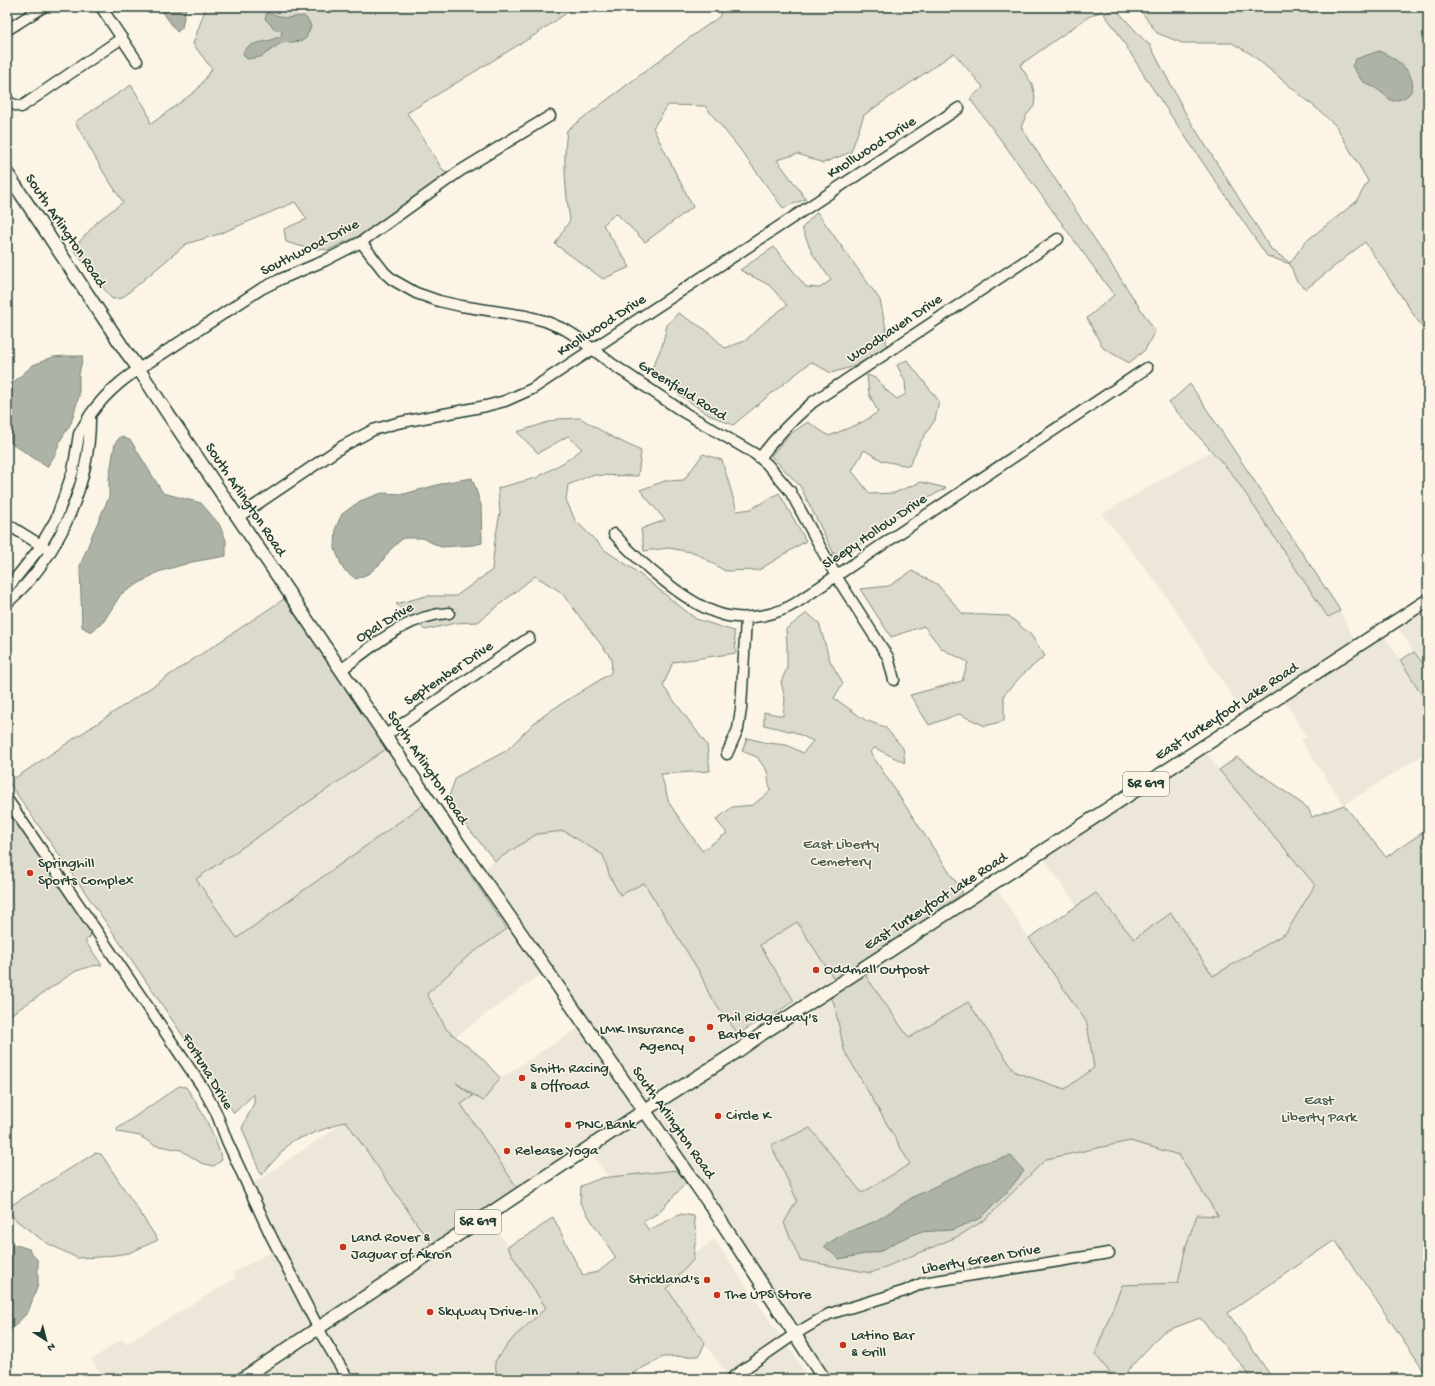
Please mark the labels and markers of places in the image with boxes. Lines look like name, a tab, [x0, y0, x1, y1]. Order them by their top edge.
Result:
place label: Springhill Sports Complex	[38, 855, 134, 890]
marker: Springhill Sports Complex	[25, 868, 35, 878]
place label: Oddmall Outpost	[824, 961, 931, 979]
marker: Oddmall Outpost	[811, 965, 821, 975]
place label: Phil Ridgeway's Barber	[717, 1009, 818, 1044]
place label: LMK Insurance Agency	[599, 1021, 685, 1056]
marker: Phil Ridgeway's Barber	[705, 1022, 715, 1032]
marker: LMK Insurance Agency	[687, 1034, 697, 1044]
place label: Smith Racing & Offroad	[530, 1060, 609, 1095]
marker: Smith Racing & Offroad	[517, 1073, 527, 1083]
place label: Circle K	[726, 1107, 772, 1125]
marker: Circle K	[713, 1111, 723, 1121]
place label: PNC Bank	[575, 1116, 637, 1134]
marker: PNC Bank	[563, 1120, 573, 1130]
place label: Release Yoga	[515, 1142, 599, 1160]
marker: Release Yoga	[502, 1146, 512, 1156]
place label: Land Rover & Jaguar of Akron	[351, 1229, 452, 1264]
marker: Land Rover & Jaguar of Akron	[338, 1242, 348, 1252]
place label: Strickland's	[629, 1271, 699, 1289]
marker: Strickland's	[702, 1275, 712, 1285]
place label: The UPS Store	[724, 1286, 812, 1304]
marker: The UPS Store	[712, 1290, 722, 1300]
place label: Skyway Drive-In	[438, 1303, 538, 1321]
marker: Skyway Drive-In	[425, 1307, 435, 1317]
place label: Latino Bar & Grill	[851, 1327, 916, 1362]
marker: Latino Bar & Grill	[838, 1340, 848, 1350]

